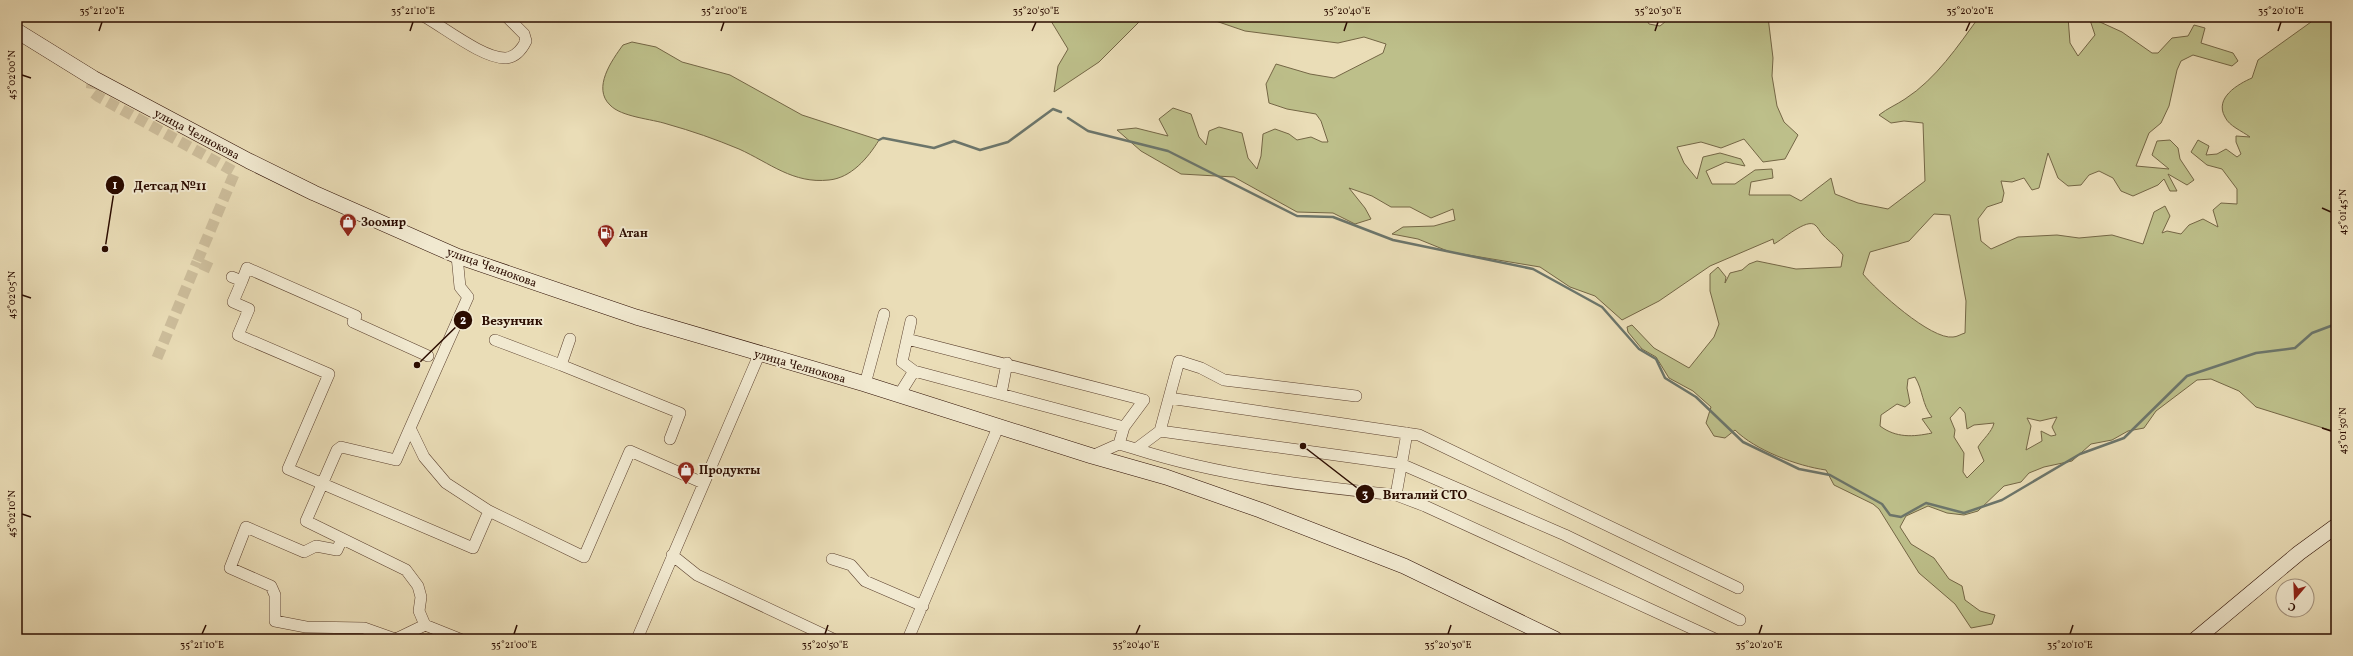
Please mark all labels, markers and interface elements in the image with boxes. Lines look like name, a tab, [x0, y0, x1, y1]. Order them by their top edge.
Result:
text: 35°21'20"E	[79, 4, 125, 18]
text: 35°21'10"E	[391, 4, 435, 18]
text: 35°21'00"E	[701, 4, 747, 18]
text: 35°20'50"E	[1013, 4, 1059, 18]
text: 35°20'40"E	[1324, 4, 1370, 18]
text: 35°20'30"E	[1635, 4, 1681, 18]
text: 35°20'20"E	[1946, 4, 1994, 18]
text: 35°20'10"E	[2258, 4, 2304, 18]
text: 45°02'00"N	[5, 49, 19, 100]
street label: улица Челнокова	[151, 106, 242, 164]
callout: Детсад №11	[105, 173, 214, 198]
text: 1	[113, 178, 118, 194]
text: Детсад №11	[134, 178, 206, 196]
text: 45°01'45"N	[2336, 188, 2350, 235]
shop icon: Зоомир	[338, 212, 358, 237]
place label: Зоомир	[361, 215, 406, 231]
fuel station icon: Атан	[596, 223, 616, 248]
place label: Атан	[619, 226, 648, 242]
street label: улица Челнокова	[444, 244, 539, 292]
text: 45°02'05"N	[5, 270, 19, 319]
callout: Везунчик	[453, 307, 550, 332]
text: 2	[460, 313, 466, 329]
text: Везунчик	[482, 313, 543, 331]
street label: улица Челнокова	[752, 346, 848, 388]
text: 45°01'50"N	[2336, 407, 2350, 455]
shop icon: Продукты	[676, 460, 696, 485]
place label: Продукты	[699, 463, 760, 479]
callout: Виталий СТО	[1355, 482, 1475, 507]
text: 3	[1362, 487, 1368, 503]
text: Виталий СТО	[1383, 487, 1468, 505]
text: 45°02'10"N	[5, 490, 19, 538]
north arrow	[2275, 578, 2315, 618]
text: С	[2286, 598, 2298, 614]
text: 35°21'10"E	[180, 638, 224, 652]
text: 35°21'00"E	[491, 638, 537, 652]
text: 35°20'50"E	[802, 638, 848, 652]
text: 35°20'40"E	[1113, 638, 1159, 652]
text: 35°20'30"E	[1425, 638, 1471, 652]
text: 35°20'20"E	[1735, 638, 1783, 652]
text: 35°20'10"E	[2047, 638, 2093, 652]

